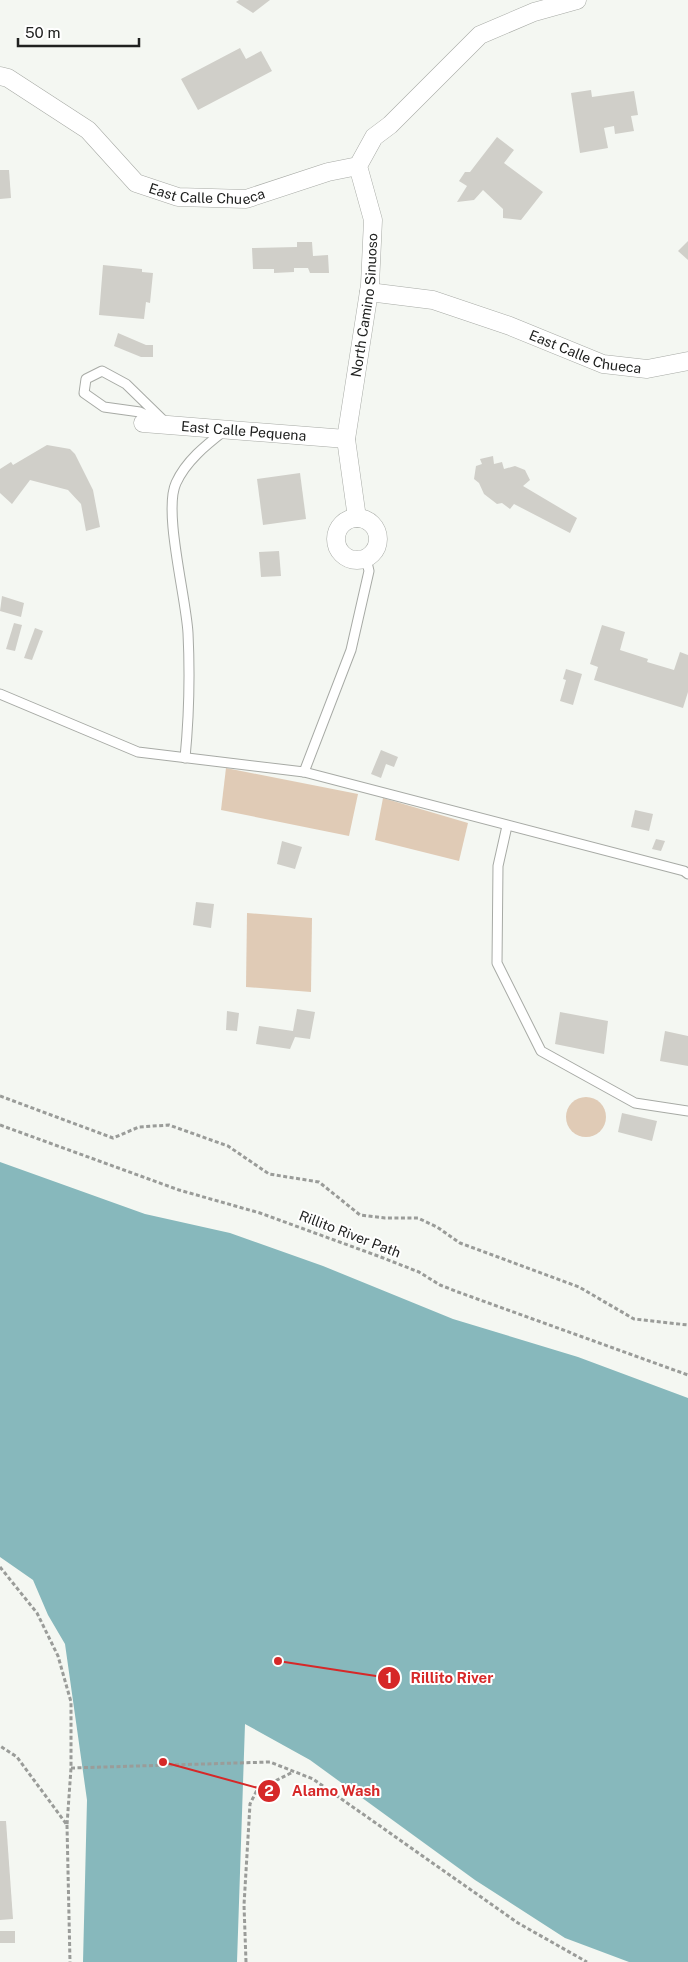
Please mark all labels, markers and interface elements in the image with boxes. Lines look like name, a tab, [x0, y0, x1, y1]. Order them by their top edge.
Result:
scale bar	[18, 15, 139, 47]
text: 50 m	[25, 24, 60, 41]
street label: East Calle Chueca	[147, 180, 267, 208]
street label: North Camino Sinuoso	[348, 233, 380, 378]
street label: East Calle Chueca	[527, 327, 642, 376]
street label: East Calle Pequena	[180, 418, 307, 444]
street label: Rillito River Path	[297, 1207, 403, 1261]
callout: Rillito River	[376, 1663, 504, 1693]
text: 1	[386, 1669, 392, 1686]
text: Rillito River	[411, 1669, 493, 1686]
callout: Alamo Wash	[257, 1776, 390, 1806]
text: 2	[264, 1782, 274, 1799]
text: Alamo Wash	[292, 1782, 380, 1799]

